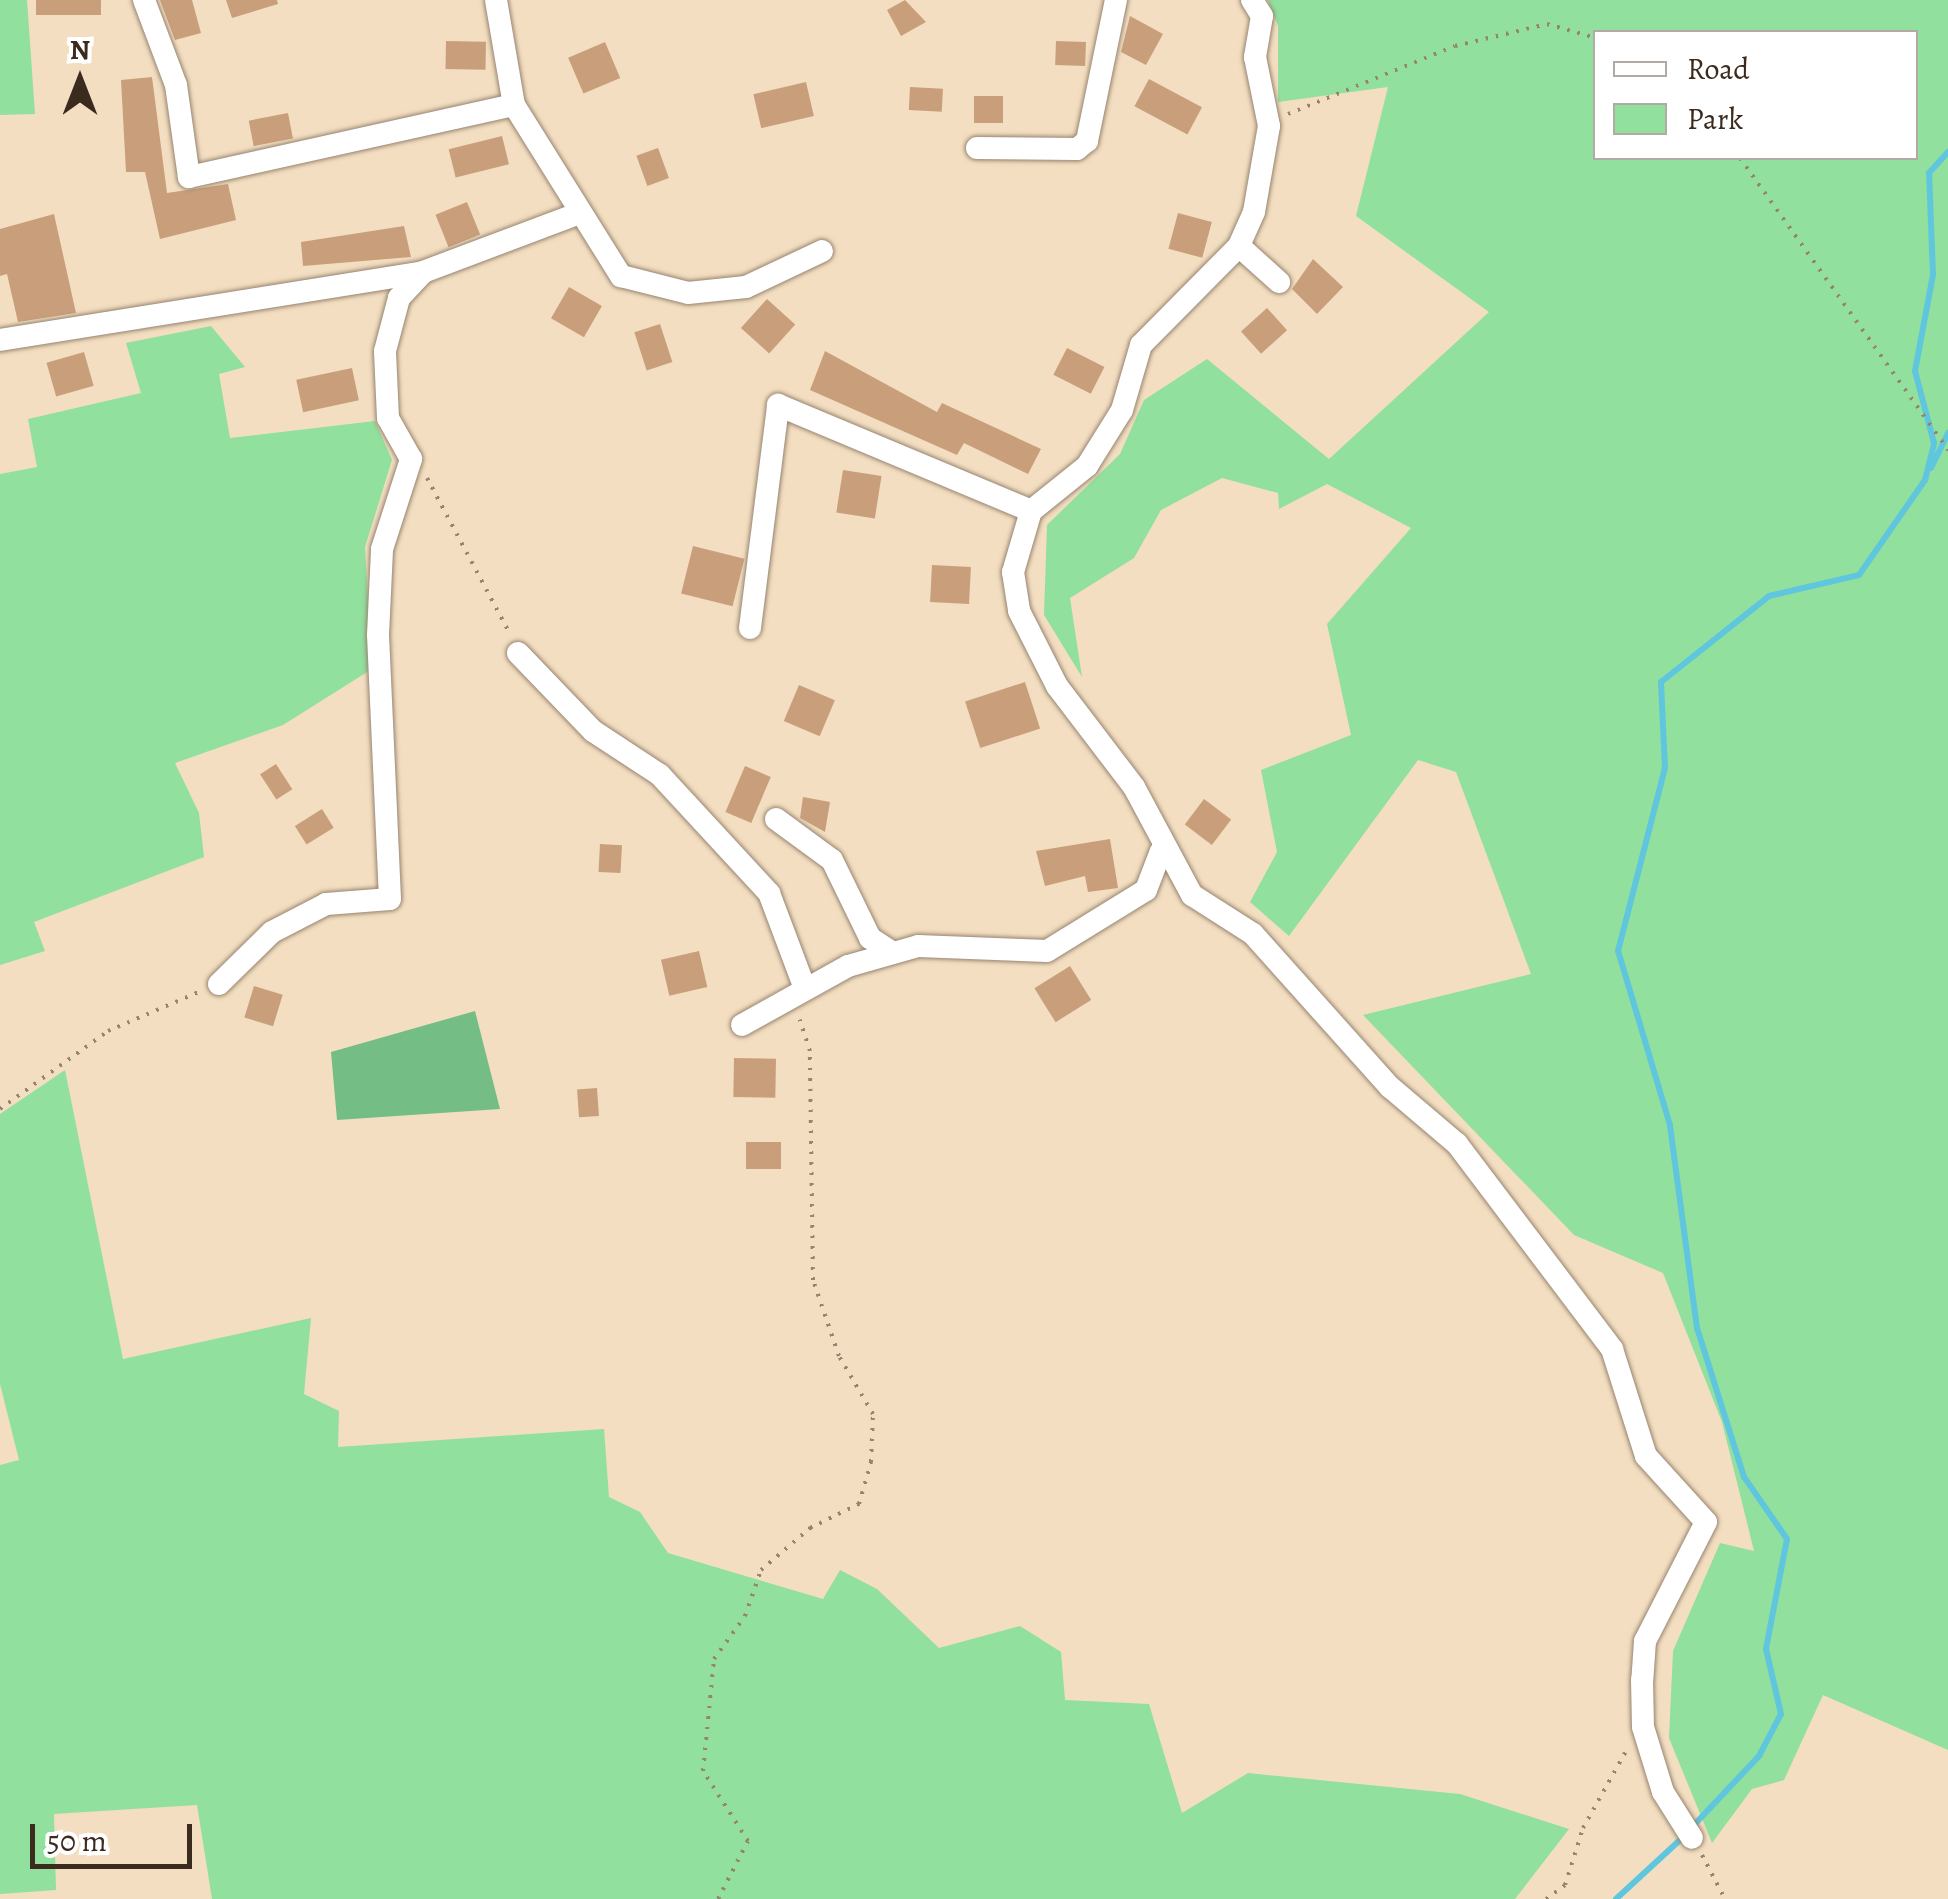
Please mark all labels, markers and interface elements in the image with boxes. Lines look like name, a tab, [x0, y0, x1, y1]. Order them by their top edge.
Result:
north arrow	[30, 30, 130, 130]
legend	[1593, 30, 1918, 160]
text: N	[70, 31, 90, 69]
text: Road	[1687, 49, 1749, 89]
text: Park	[1687, 99, 1743, 139]
scale bar	[35, 1804, 198, 1866]
text: 50 m	[47, 1821, 107, 1861]

